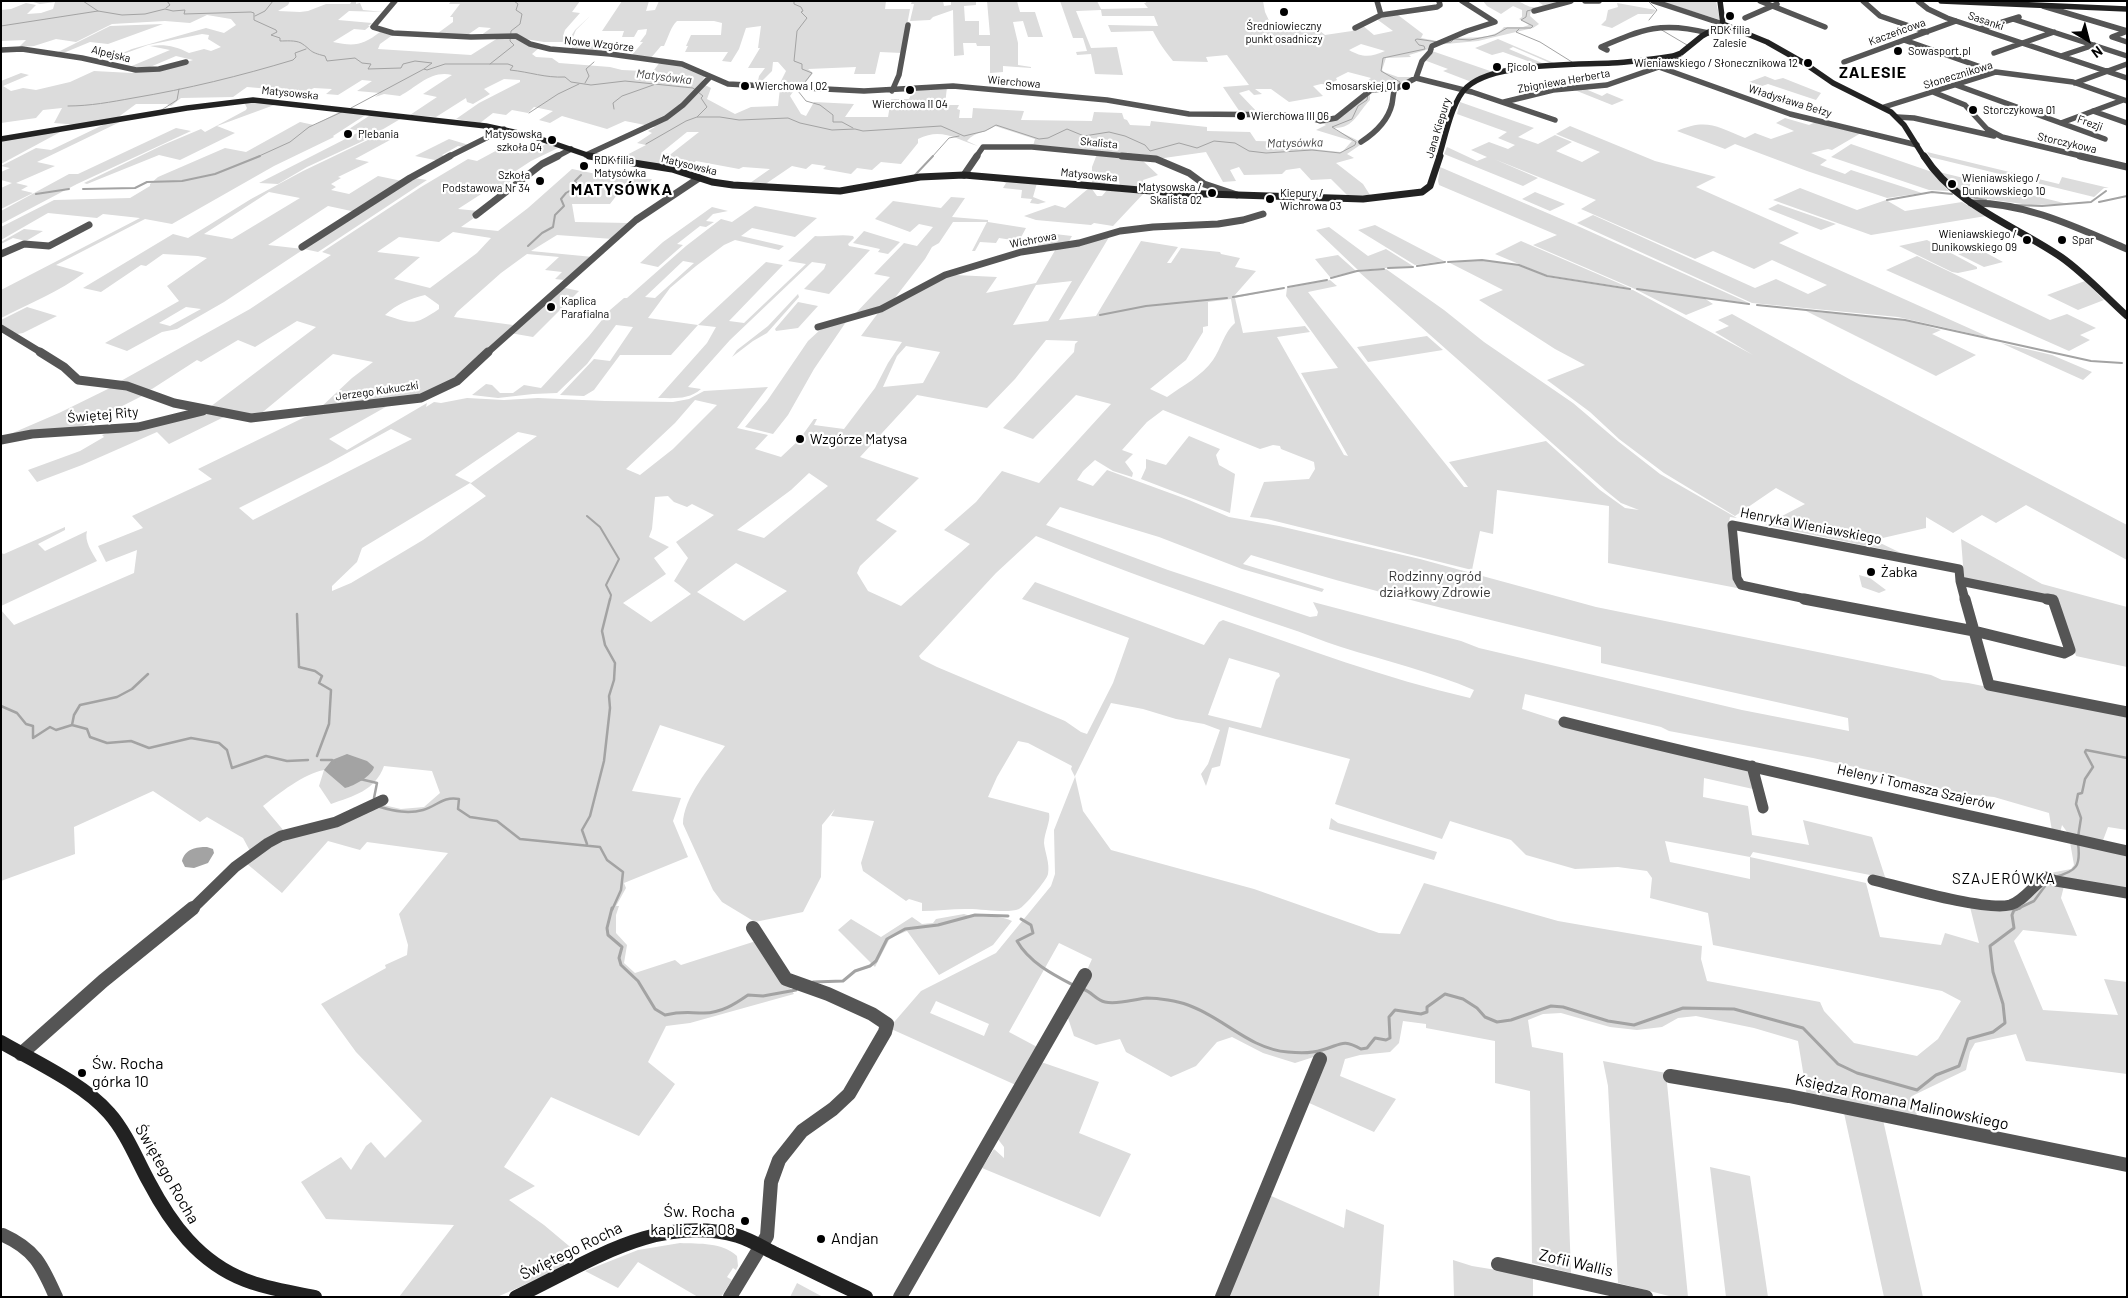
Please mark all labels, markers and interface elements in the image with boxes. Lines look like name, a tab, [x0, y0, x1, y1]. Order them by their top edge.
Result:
marker: Średniowieczny punkt osadniczy	[1278, 6, 1290, 18]
street label: Sasanki	[1966, 9, 2006, 33]
marker: RDK filia Zalesie	[1724, 10, 1736, 22]
north arrow	[2063, 15, 2113, 65]
street label: Kaczeńcowa	[1867, 16, 1927, 48]
place label: Średniowieczny punkt osadniczy	[1246, 19, 1322, 45]
place label: RDK filia Zalesie	[1710, 23, 1750, 49]
street label: Nowe Wzgórze	[563, 34, 635, 54]
street label: Alpejska	[90, 43, 132, 65]
text: N	[2088, 43, 2106, 62]
place label: Sowasport.pl	[1908, 44, 1971, 58]
marker: Sowasport.pl	[1892, 45, 1904, 57]
place label: Wieniawskiego / Słonecznikowa 12	[1634, 56, 1798, 70]
marker: Wieniawskiego / Słonecznikowa 12	[1802, 57, 1814, 69]
street label: Słonecznikowa	[1922, 58, 1994, 92]
place label: Picolo	[1507, 60, 1537, 74]
marker: Picolo	[1491, 61, 1503, 73]
district label: ZALESIE	[1838, 63, 1908, 83]
water label: Matysówka	[635, 66, 693, 88]
street label: Zbigniewa Herberta	[1517, 66, 1611, 96]
street label: Wierchowa	[987, 73, 1041, 91]
place label: Wierchowa I 02	[755, 79, 827, 93]
place label: Smosarskiej 01	[1326, 79, 1396, 93]
marker: Wierchowa I 02	[739, 80, 751, 92]
marker: Smosarskiej 01	[1400, 80, 1412, 92]
street label: Władysława Bełzy	[1747, 82, 1833, 120]
street label: Matysowska	[261, 83, 319, 103]
marker: Wierchowa II 04	[904, 84, 916, 96]
street label: Jana Kiepury	[1423, 96, 1453, 160]
place label: Wierchowa II 04	[872, 97, 948, 111]
place label: Storczykowa 01	[1983, 103, 2055, 117]
marker: Storczykowa 01	[1967, 104, 1979, 116]
place label: Wierchowa III 06	[1251, 109, 1329, 123]
marker: Wierchowa III 06	[1235, 110, 1247, 122]
street label: Frezji	[2075, 112, 2105, 134]
place label: Plebania	[358, 127, 399, 141]
place label: Matysowska szkoła 04	[485, 127, 542, 153]
marker: Plebania	[342, 128, 354, 140]
street label: Storczykowa	[2036, 130, 2098, 156]
marker: Matysowska szkoła 04	[546, 134, 558, 146]
street label: Skalista	[1080, 134, 1118, 152]
water label: Matysówka	[1267, 135, 1323, 151]
street label: Matysowska	[660, 152, 718, 178]
place label: RDK filia Matysówka	[594, 153, 646, 179]
marker: RDK filia Matysówka	[578, 160, 590, 172]
street label: Matysowska	[1060, 165, 1118, 185]
place label: Szkoła Podstawowa Nr 34	[442, 168, 530, 194]
place label: Wieniawskiego / Dunikowskiego 10	[1962, 171, 2046, 197]
marker: Szkoła Podstawowa Nr 34	[534, 175, 546, 187]
marker: Wieniawskiego / Dunikowskiego 10	[1946, 178, 1958, 190]
district label: MATYSÓWKA	[570, 180, 674, 200]
place label: Matysowska / Skalista 02	[1138, 180, 1202, 206]
place label: Kiepury / Wichrowa 03	[1280, 186, 1341, 212]
marker: Matysowska / Skalista 02	[1206, 187, 1218, 199]
marker: Kiepury / Wichrowa 03	[1264, 193, 1276, 205]
place label: Wieniawskiego / Dunikowskiego 09	[1932, 227, 2017, 253]
street label: Wichrowa	[1009, 229, 1057, 251]
place label: Spar	[2072, 233, 2094, 247]
marker: Wieniawskiego / Dunikowskiego 09	[2021, 234, 2033, 246]
marker: Spar	[2056, 234, 2068, 246]
place label: Kaplica Parafialna	[561, 294, 609, 320]
marker: Kaplica Parafialna	[545, 301, 557, 313]
street label: Jerzego Kukuczki	[334, 379, 420, 403]
street label: Świętej Rity	[67, 404, 139, 426]
place label: Wzgórze Matysa	[810, 431, 907, 447]
marker: Wzgórze Matysa	[794, 433, 806, 445]
street label: Henryka Wieniawskiego	[1739, 504, 1883, 548]
place label: Żabka	[1881, 564, 1918, 580]
marker: Żabka	[1865, 566, 1877, 578]
park label: Rodzinny ogród działkowy Zdrowie	[1379, 568, 1491, 600]
street label: Heleny i Tomasza Szajerów	[1835, 761, 1997, 813]
district label: SZAJERÓWKA	[1951, 870, 2057, 888]
place label: Św. Rocha górka 10	[92, 1054, 163, 1092]
marker: Św. Rocha górka 10	[76, 1067, 88, 1079]
street label: Księdza Romana Malinowskiego	[1793, 1070, 2011, 1134]
street label: Świętego Rocha	[131, 1121, 203, 1227]
place label: Św. Rocha kapliczka 08	[650, 1202, 735, 1240]
marker: Św. Rocha kapliczka 08	[739, 1215, 751, 1227]
street label: Świętego Rocha	[517, 1218, 625, 1284]
place label: Andjan	[831, 1229, 879, 1249]
marker: Andjan	[815, 1233, 827, 1245]
street label: Zofii Wallis	[1537, 1245, 1615, 1281]

